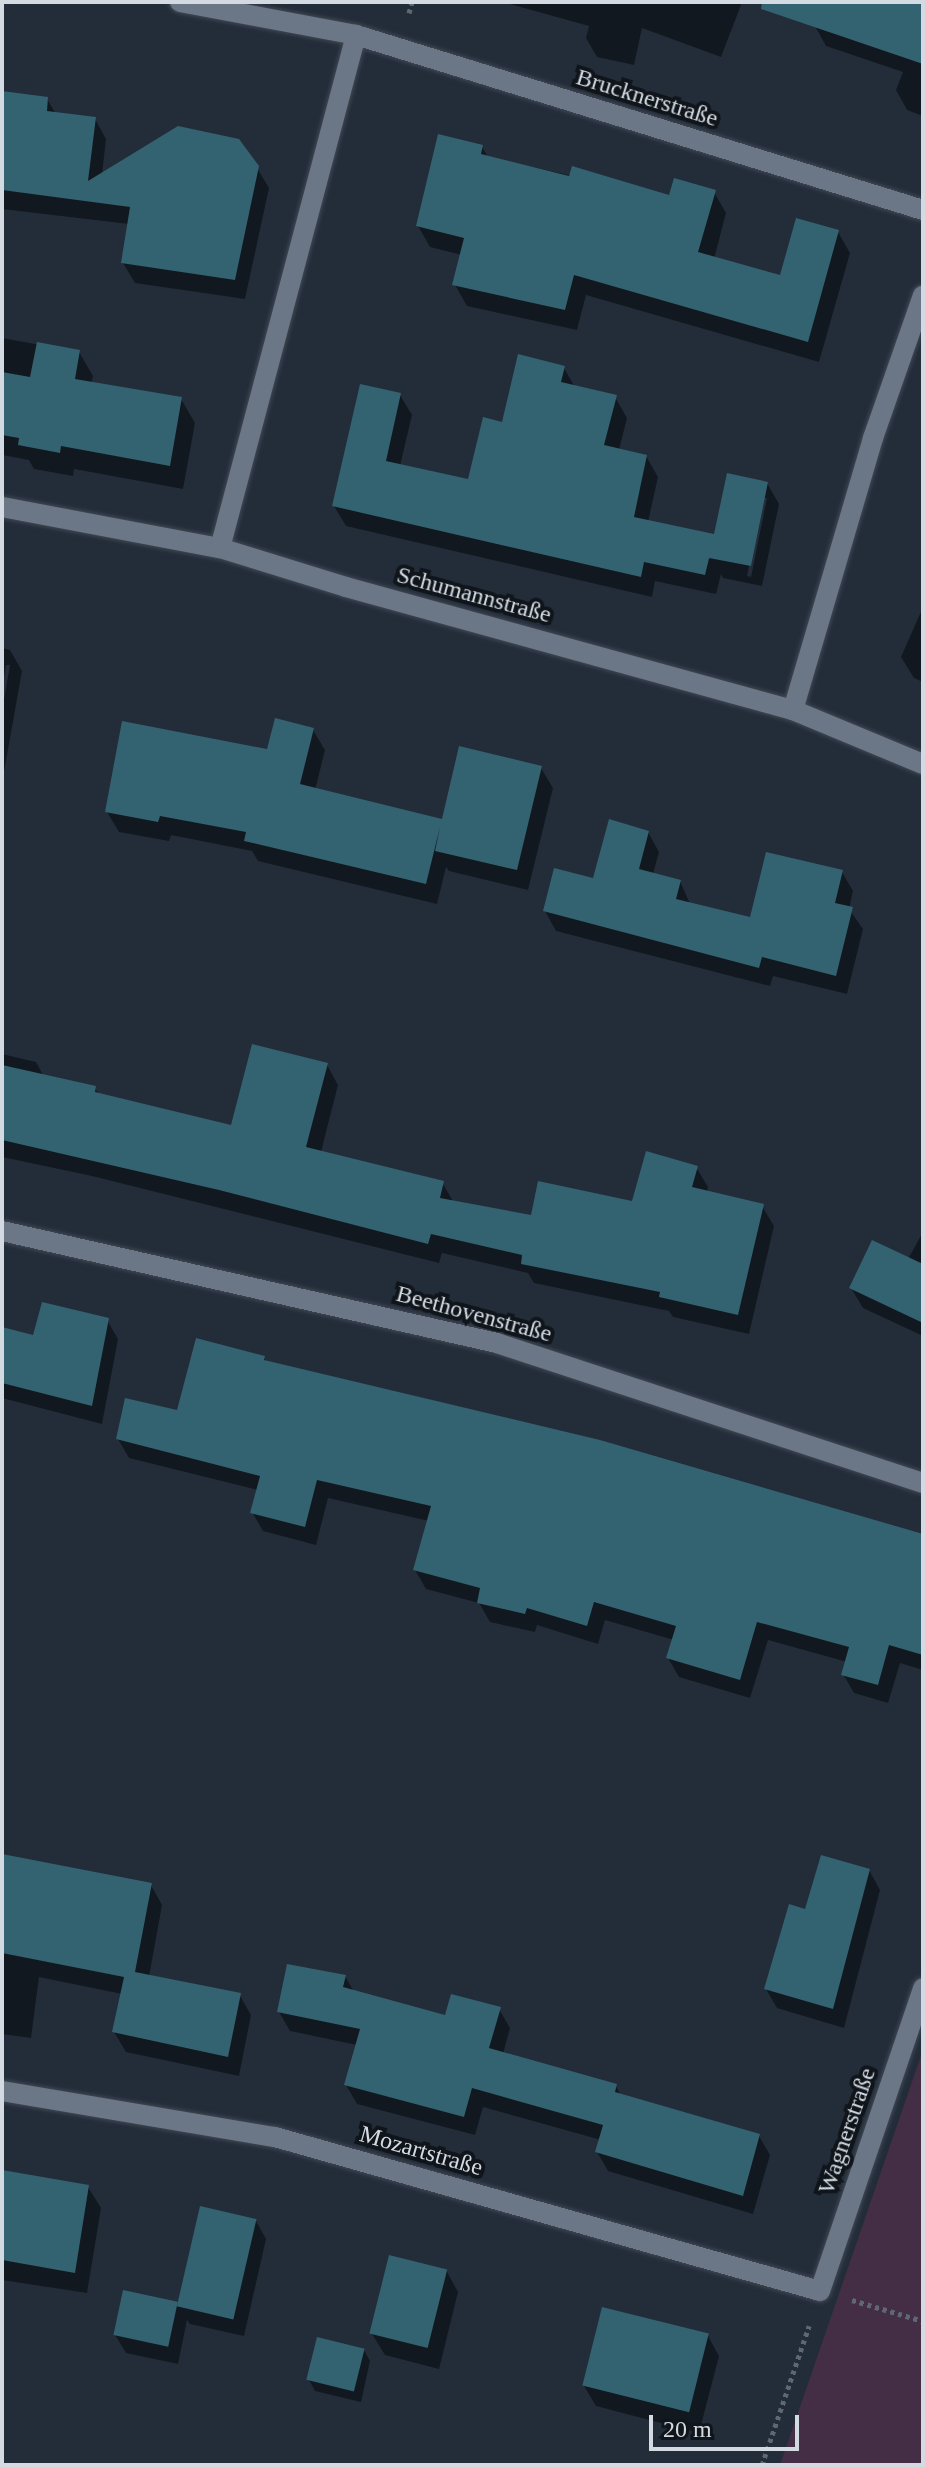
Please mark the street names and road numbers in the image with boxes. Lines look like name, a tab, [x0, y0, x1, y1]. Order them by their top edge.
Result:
street label: Brucknerstraße	[573, 63, 721, 133]
street label: Schumannstraße	[394, 561, 554, 629]
street label: Beethovenstraße	[393, 1279, 555, 1349]
street label: Wagnerstraße	[812, 2064, 882, 2198]
street label: Mozartstraße	[356, 2120, 486, 2182]

